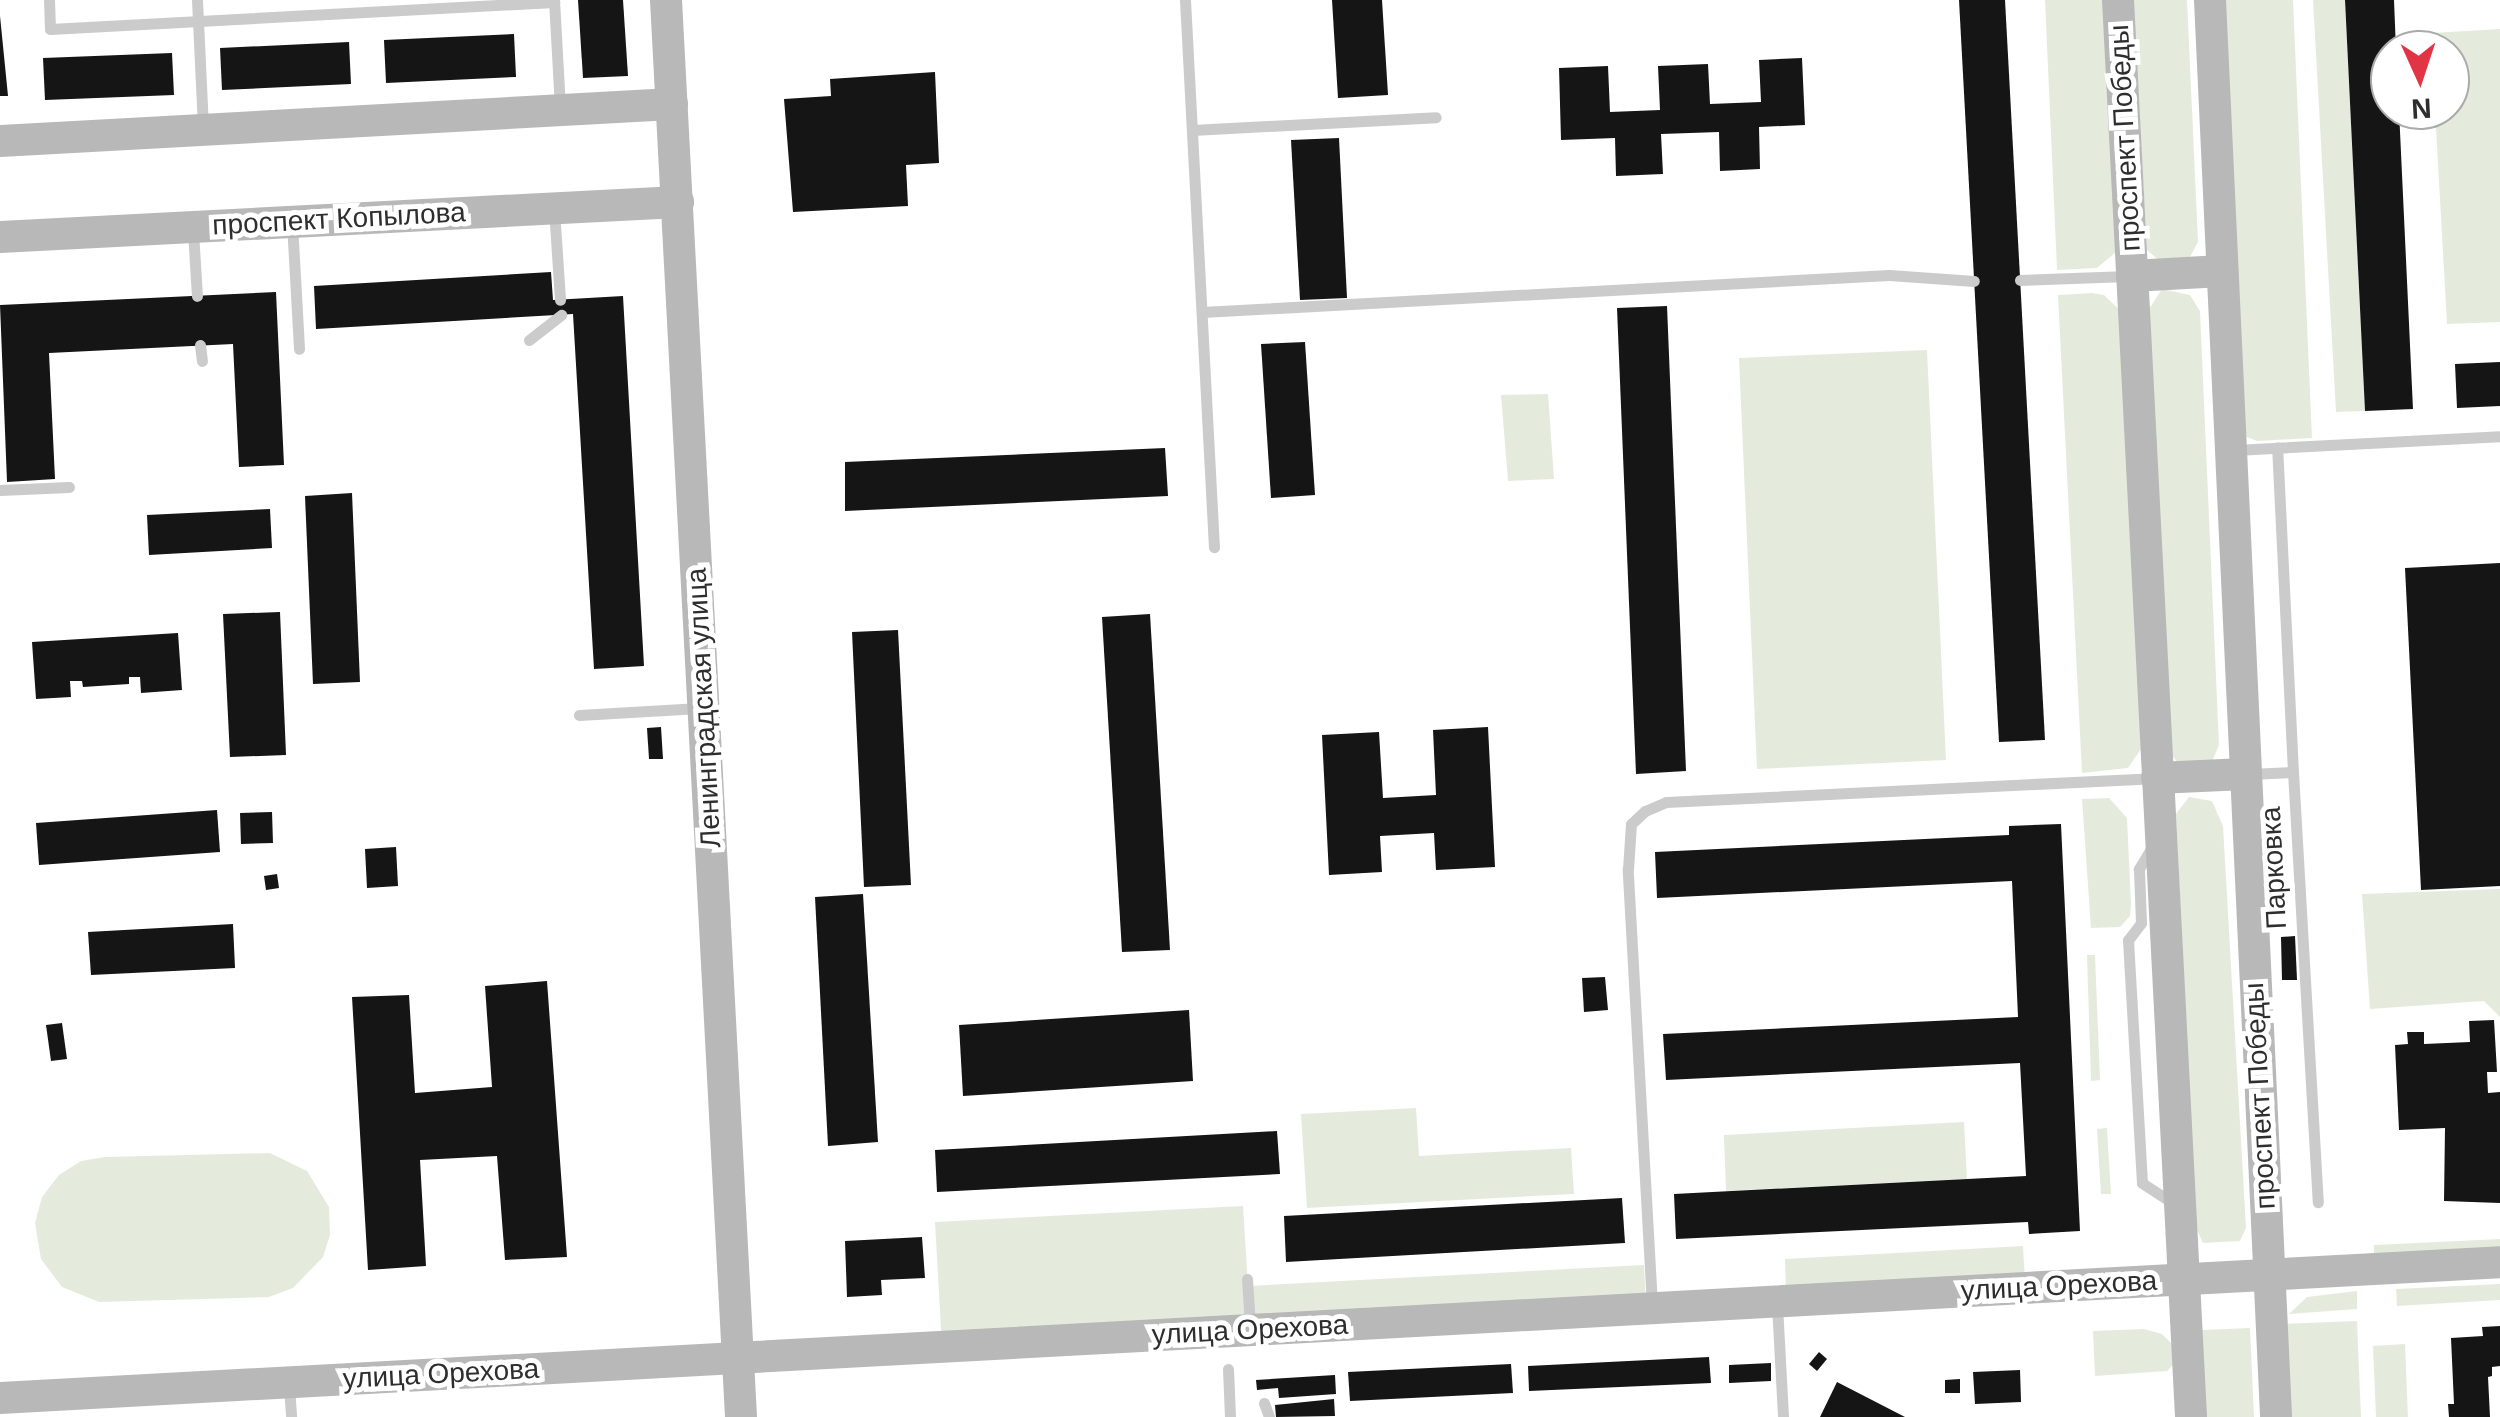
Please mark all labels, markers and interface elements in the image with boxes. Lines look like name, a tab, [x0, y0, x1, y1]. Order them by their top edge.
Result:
street label: проспект Победы	[2102, 24, 2148, 252]
north arrow	[2370, 30, 2470, 130]
text: N	[2411, 92, 2432, 124]
street label: проспект Копылова	[211, 196, 467, 242]
street label: Ленинградская улица	[680, 567, 728, 849]
street label: Парковка	[2254, 806, 2294, 930]
street label: проспект Победы	[2237, 982, 2283, 1210]
street label: улица Орехова	[1960, 1264, 2158, 1308]
street label: улица Орехова	[1151, 1308, 1349, 1352]
street label: улица Орехова	[342, 1352, 540, 1396]

